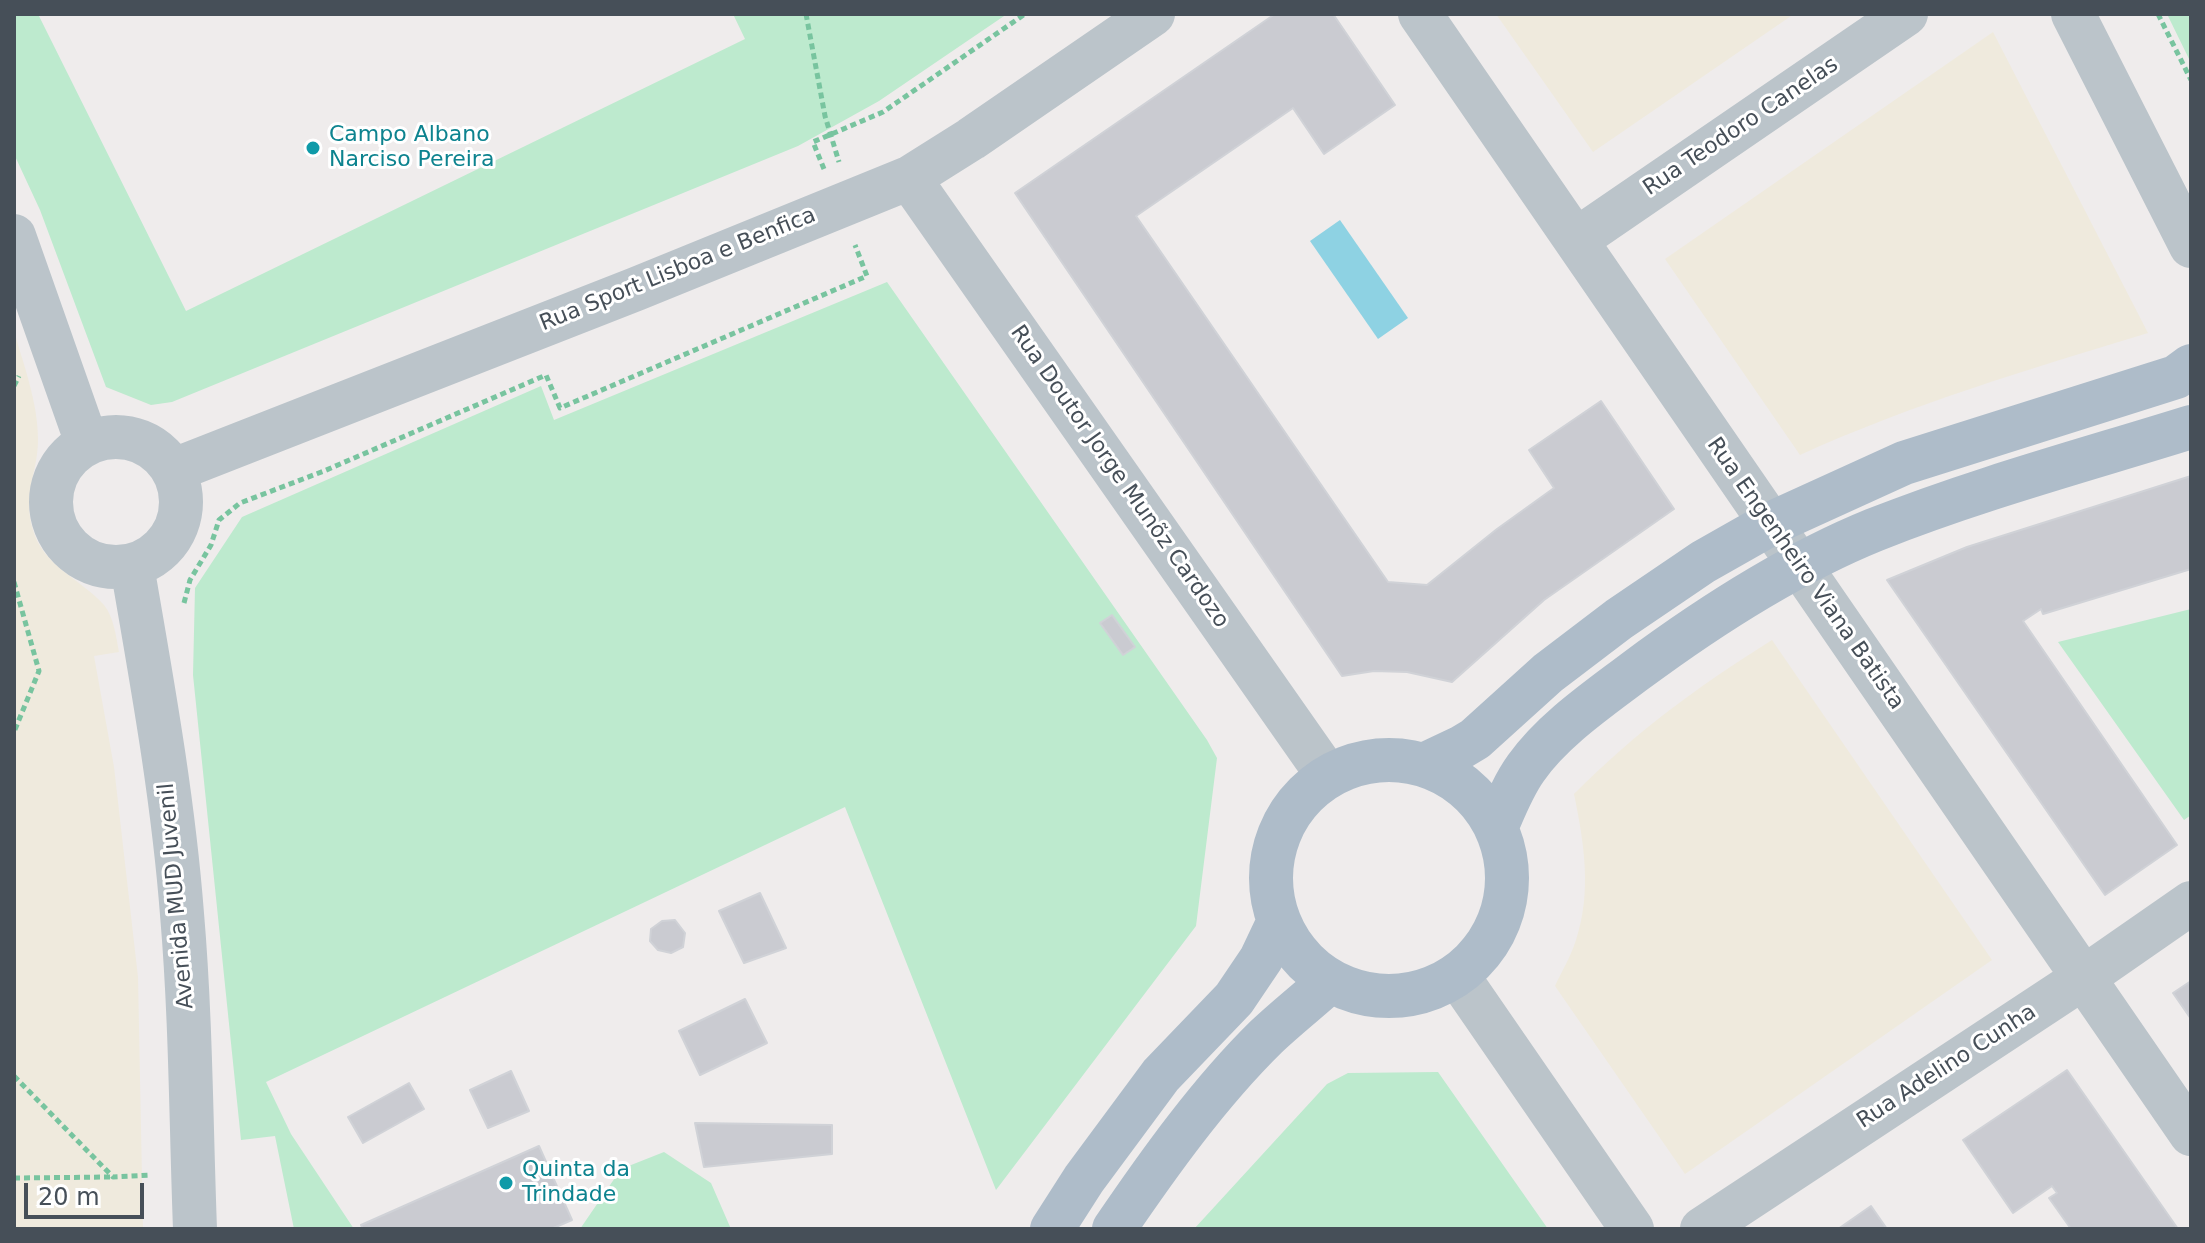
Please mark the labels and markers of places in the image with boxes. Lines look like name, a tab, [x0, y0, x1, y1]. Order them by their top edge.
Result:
place label: Campo Albano Narciso Pereira	[329, 122, 494, 174]
marker: Campo Albano Narciso Pereira	[304, 139, 322, 157]
place label: Quinta da Trindade	[522, 1157, 630, 1208]
marker: Quinta da Trindade	[497, 1174, 515, 1192]

